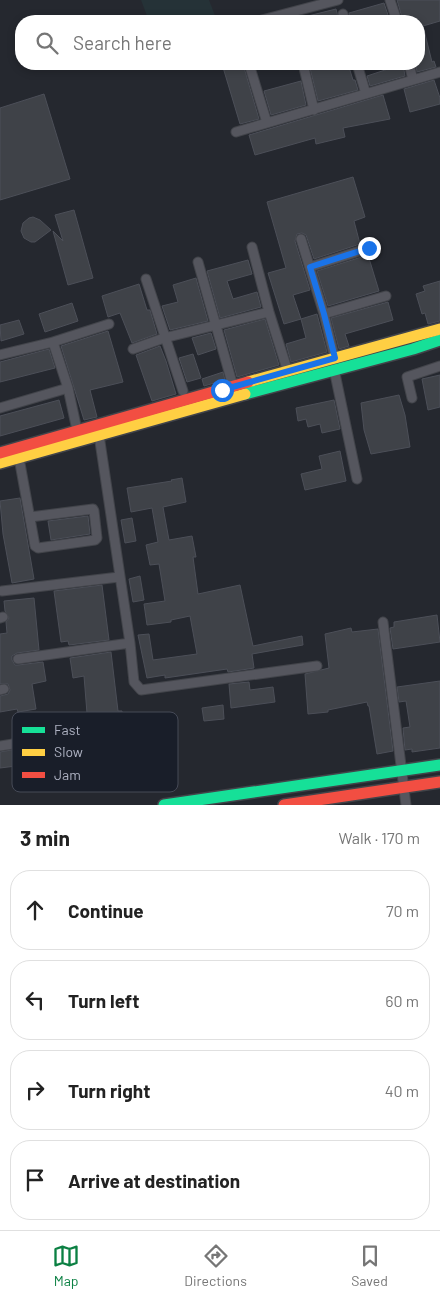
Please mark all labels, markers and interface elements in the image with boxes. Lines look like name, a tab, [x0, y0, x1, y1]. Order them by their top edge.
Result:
search box	[15, 15, 425, 70]
icon: search	[33, 29, 61, 57]
text: Search here	[73, 31, 172, 54]
route end	[358, 237, 381, 260]
route start	[211, 379, 234, 402]
legend	[12, 712, 178, 792]
text: Fast	[54, 721, 80, 738]
text: Slow	[54, 743, 83, 760]
text: Jam	[54, 766, 81, 783]
text: 3 min	[20, 825, 70, 850]
text: Walk · 170 m	[338, 828, 420, 847]
icon: ahead	[21, 896, 49, 924]
text: Continue	[68, 899, 144, 922]
text: 70 m	[386, 901, 419, 920]
icon: left	[21, 986, 49, 1014]
text: Turn left	[68, 989, 139, 1012]
text: 60 m	[385, 991, 419, 1010]
icon: right	[21, 1076, 49, 1104]
text: Turn right	[68, 1079, 150, 1102]
text: 40 m	[385, 1081, 419, 1100]
icon: arrive	[21, 1166, 49, 1194]
text: Arrive at destination	[68, 1169, 240, 1192]
tab: Map	[52, 1242, 80, 1289]
tab: Directions	[184, 1242, 247, 1289]
tab: Saved	[351, 1242, 388, 1289]

